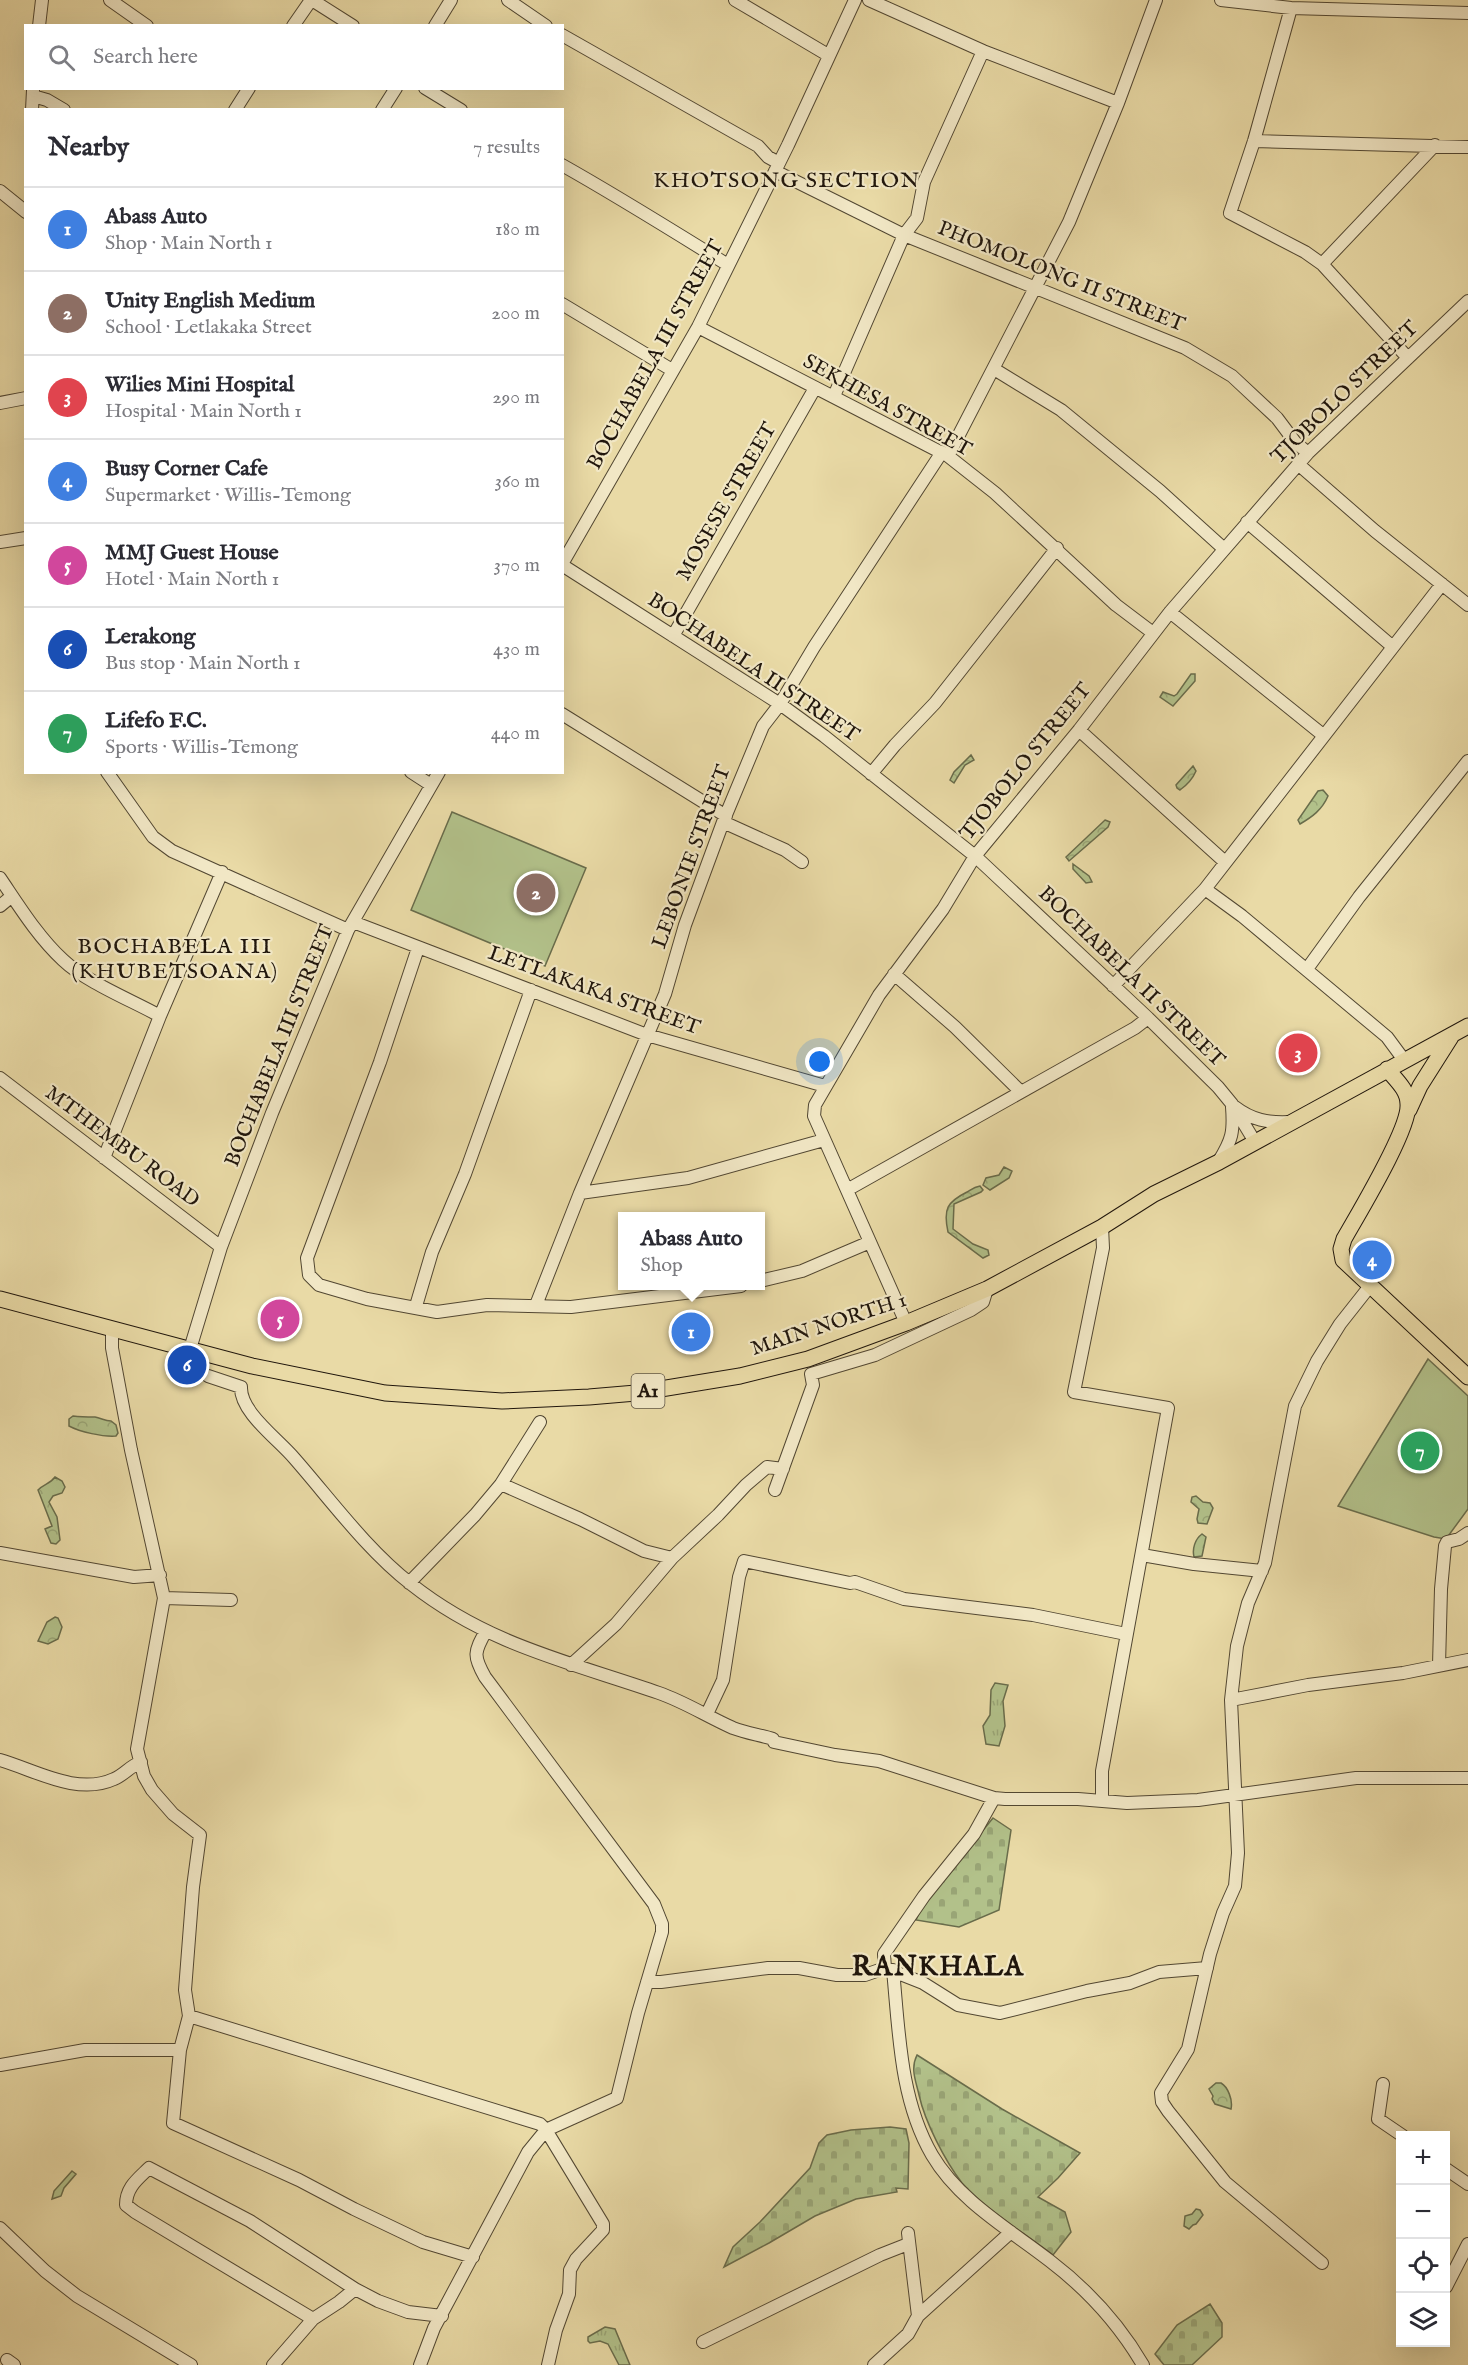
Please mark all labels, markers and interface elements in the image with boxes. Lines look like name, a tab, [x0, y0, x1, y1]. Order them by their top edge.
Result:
search box	[24, 24, 564, 90]
icon: search	[45, 41, 78, 74]
text: Search here	[93, 43, 198, 71]
text: Nearby	[48, 131, 129, 164]
text: 7 results	[473, 135, 540, 160]
district label: KHOTSONG SECTION	[653, 167, 921, 195]
text: Abass Auto	[105, 203, 207, 231]
street label: PHOMOLONG II STREET	[934, 215, 1189, 339]
text: 1	[64, 217, 71, 242]
text: 180 m	[495, 217, 540, 242]
text: Shop · Main North 1	[105, 231, 273, 256]
street label: BOCHABELA III STREET	[581, 235, 731, 475]
text: Unity English Medium	[105, 287, 315, 315]
text: 2	[63, 301, 72, 326]
text: 200 m	[491, 301, 540, 326]
text: School · Letlakaka Street	[105, 315, 312, 340]
street label: TJOBOLO STREET	[1265, 315, 1425, 470]
street label: SEKHESA STREET	[798, 348, 977, 464]
text: Wilies Mini Hospital	[105, 371, 294, 399]
text: 3	[64, 385, 71, 410]
text: 290 m	[492, 385, 540, 410]
text: Hospital · Main North 1	[105, 399, 302, 424]
street label: MOSESE STREET	[671, 417, 784, 586]
text: Busy Corner Cafe	[105, 455, 268, 483]
text: 4	[63, 469, 72, 494]
text: 360 m	[494, 469, 540, 494]
text: Supermarket · Willis-Temong	[105, 483, 351, 508]
text: MMJ Guest House	[105, 539, 279, 567]
text: 5	[64, 553, 71, 578]
text: 370 m	[494, 553, 540, 578]
text: Hotel · Main North 1	[105, 567, 279, 592]
street label: BOCHABELA II STREET	[642, 587, 865, 749]
text: Lerakong	[105, 623, 196, 651]
text: 6	[63, 637, 72, 662]
text: 430 m	[493, 637, 540, 662]
text: Bus stop · Main North 1	[105, 651, 301, 676]
street label: TJOBOLO STREET	[954, 677, 1098, 846]
text: Lifefo F.C.	[105, 707, 207, 735]
text: 7	[63, 721, 72, 746]
text: 440 m	[491, 721, 540, 746]
text: Sports · Willis-Temong	[105, 735, 298, 760]
street label: LEBONIE STREET	[646, 761, 738, 952]
pin: 2	[516, 870, 556, 916]
street label: BOCHABELA II STREET	[1032, 881, 1231, 1074]
street label: BOCHABELA III STREET	[219, 920, 341, 1171]
district label: BOCHABELA III (KHUBETSOANA)	[71, 933, 279, 986]
street label: LETLAKAKA STREET	[484, 940, 704, 1042]
pin: 3	[1278, 1030, 1318, 1076]
your location	[805, 1047, 834, 1076]
street label: MTHEMBU ROAD	[39, 1080, 205, 1214]
popup	[618, 1212, 765, 1290]
text: Abass Auto	[640, 1225, 743, 1253]
pin: 4	[1352, 1238, 1392, 1282]
text: Shop	[640, 1253, 683, 1278]
street label: MAIN NORTH 1	[748, 1287, 910, 1363]
pin: 5	[260, 1296, 300, 1342]
pin: 1	[672, 1310, 710, 1354]
pin: 6	[168, 1342, 207, 1388]
road number: A1	[632, 1374, 664, 1408]
pin: 7	[1400, 1428, 1440, 1474]
district label: RANKHALA	[852, 1951, 1024, 1985]
map controls	[1396, 2131, 1450, 2347]
button: +	[1396, 2131, 1450, 2185]
button: −	[1396, 2185, 1450, 2239]
button: locate	[1396, 2239, 1450, 2293]
button: layers	[1396, 2293, 1450, 2347]

